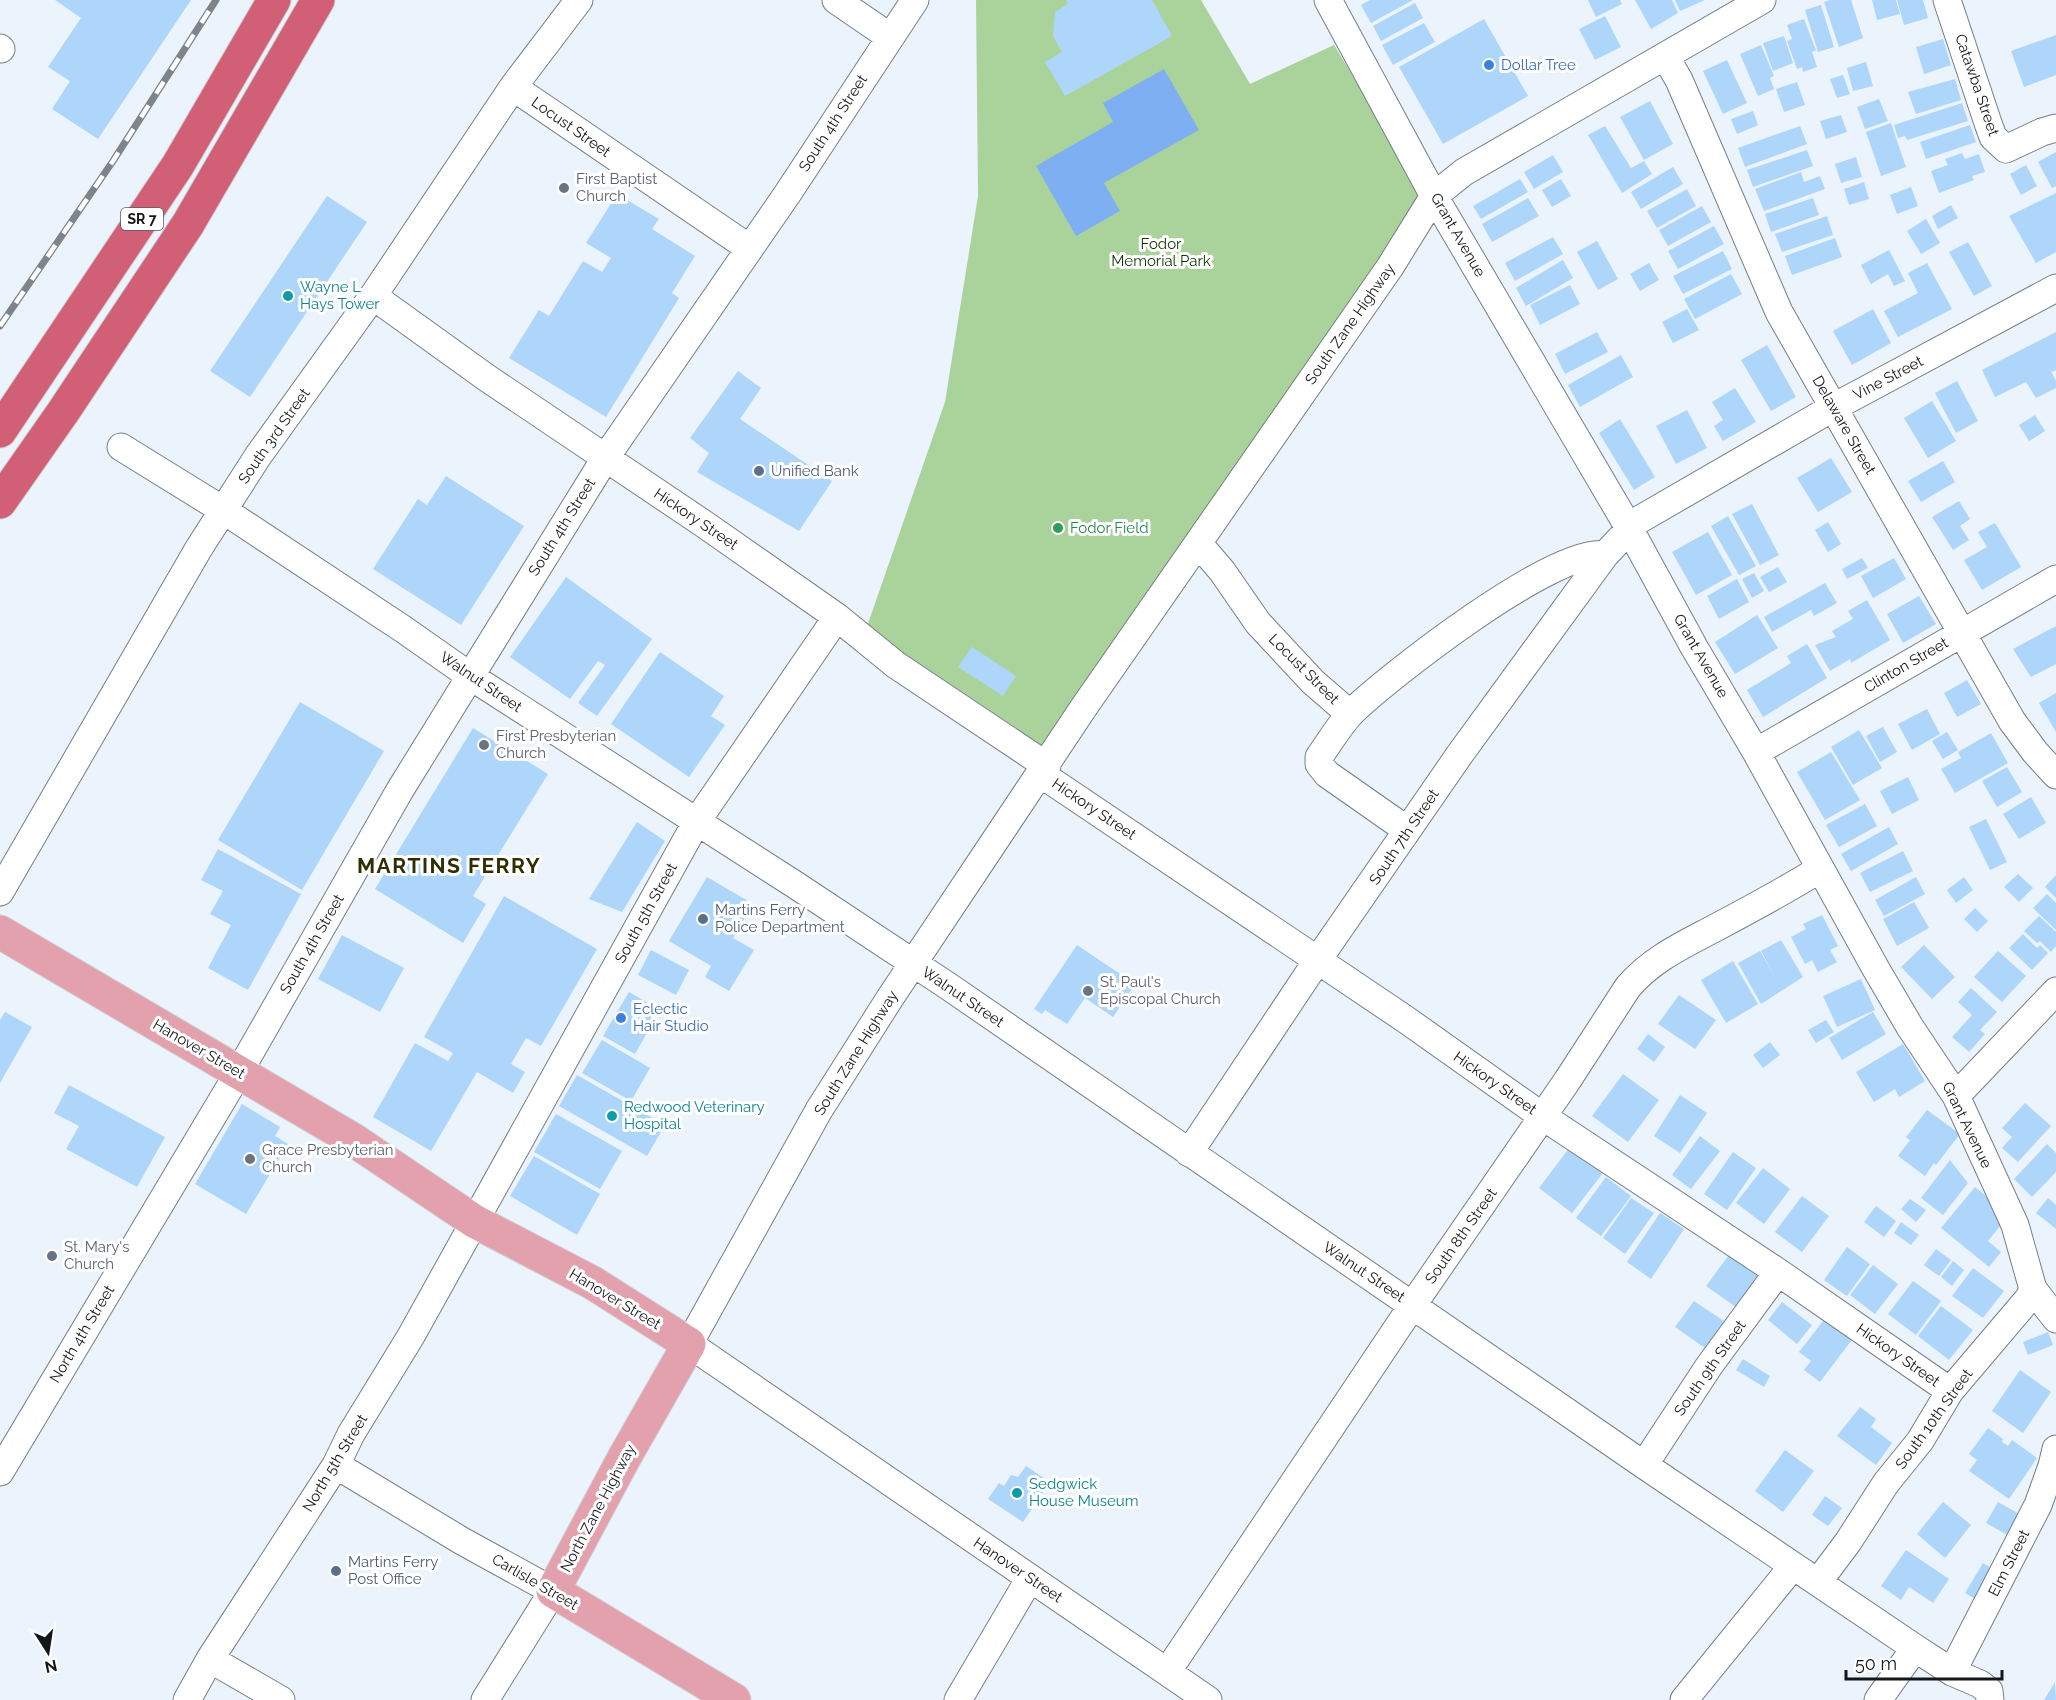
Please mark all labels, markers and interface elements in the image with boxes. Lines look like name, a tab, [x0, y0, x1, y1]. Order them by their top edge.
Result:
street label: Catawba Street	[1951, 32, 2003, 138]
place label: Dollar Tree	[1501, 56, 1576, 74]
marker: Dollar Tree	[1482, 58, 1496, 72]
street label: South 4th Street	[795, 71, 871, 175]
street label: Locust Street	[528, 93, 614, 161]
place label: First Baptist Church	[576, 170, 657, 205]
marker: First Baptist Church	[557, 181, 571, 195]
street label: Grant Avenue	[1427, 190, 1489, 280]
road number: SR 7	[121, 208, 163, 230]
park label: Fodor Memorial Park	[1111, 235, 1211, 270]
street label: South Zane Highway	[1301, 260, 1399, 388]
place label: Wayne L Hays Tower	[300, 278, 380, 313]
marker: Wayne L Hays Tower	[281, 289, 295, 303]
street label: Vine Street	[1850, 352, 1926, 404]
street label: Delaware Street	[1808, 372, 1880, 478]
street label: South 3rd Street	[234, 385, 314, 487]
place label: Unified Bank	[771, 462, 859, 480]
marker: Unified Bank	[752, 464, 766, 478]
street label: South 4th Street	[525, 475, 599, 579]
street label: Hickory Street	[651, 484, 741, 554]
place label: Fodor Field	[1070, 519, 1149, 537]
marker: Fodor Field	[1051, 521, 1065, 535]
street label: Grant Avenue	[1670, 611, 1732, 701]
street label: Locust Street	[1265, 630, 1343, 708]
street label: Clinton Street	[1861, 634, 1951, 696]
street label: Walnut Street	[436, 648, 526, 716]
place label: First Presbyterian Church	[496, 727, 616, 762]
marker: First Presbyterian Church	[477, 738, 491, 752]
street label: Hickory Street	[1049, 774, 1139, 844]
street label: South 7th Street	[1365, 786, 1443, 888]
district label: MARTINS FERRY	[357, 853, 541, 878]
street label: South 5th Street	[611, 860, 681, 966]
street label: South 4th Street	[276, 891, 348, 997]
place label: Martins Ferry Police Department	[715, 901, 845, 936]
marker: Martins Ferry Police Department	[696, 912, 710, 926]
street label: Walnut Street	[918, 963, 1008, 1031]
place label: St. Paul's Episcopal Church	[1100, 973, 1221, 1008]
marker: St. Paul's Episcopal Church	[1081, 984, 1095, 998]
street label: South Zane Highway	[810, 987, 902, 1119]
place label: Eclectic Hair Studio	[633, 1000, 709, 1035]
marker: Eclectic Hair Studio	[614, 1011, 628, 1025]
street label: Hanover Street	[150, 1015, 248, 1083]
street label: Hickory Street	[1450, 1048, 1540, 1118]
street label: Grant Avenue	[1938, 1079, 1996, 1171]
place label: Redwood Veterinary Hospital	[624, 1098, 765, 1133]
marker: Redwood Veterinary Hospital	[605, 1109, 619, 1123]
place label: Grace Presbyterian Church	[262, 1141, 394, 1176]
marker: Grace Presbyterian Church	[243, 1152, 257, 1166]
street label: South 8th Street	[1421, 1185, 1501, 1287]
place label: St. Mary's Church	[64, 1238, 129, 1273]
street label: Walnut Street	[1319, 1238, 1409, 1306]
marker: St. Mary's Church	[45, 1249, 59, 1263]
street label: Hanover Street	[566, 1265, 664, 1333]
street label: North 4th Street	[46, 1282, 118, 1386]
street label: South 9th Street	[1670, 1317, 1750, 1419]
street label: Hickory Street	[1853, 1320, 1943, 1390]
street label: South 10th Street	[1892, 1365, 1976, 1473]
street label: North 5th Street	[299, 1411, 371, 1515]
street label: North Zane Highway	[557, 1441, 639, 1575]
place label: Sedgwick House Museum	[1029, 1475, 1138, 1510]
marker: Sedgwick House Museum	[1010, 1486, 1024, 1500]
street label: Elm Street	[1985, 1527, 2033, 1599]
street label: Hanover Street	[970, 1534, 1066, 1606]
street label: Carlisle Street	[489, 1550, 581, 1614]
place label: Martins Ferry Post Office	[348, 1553, 438, 1588]
marker: Martins Ferry Post Office	[329, 1564, 343, 1578]
north arrow	[18, 1622, 78, 1682]
scale bar	[1846, 1643, 2002, 1681]
text: 50 m	[1855, 1653, 1897, 1674]
text: N	[43, 1656, 59, 1677]

